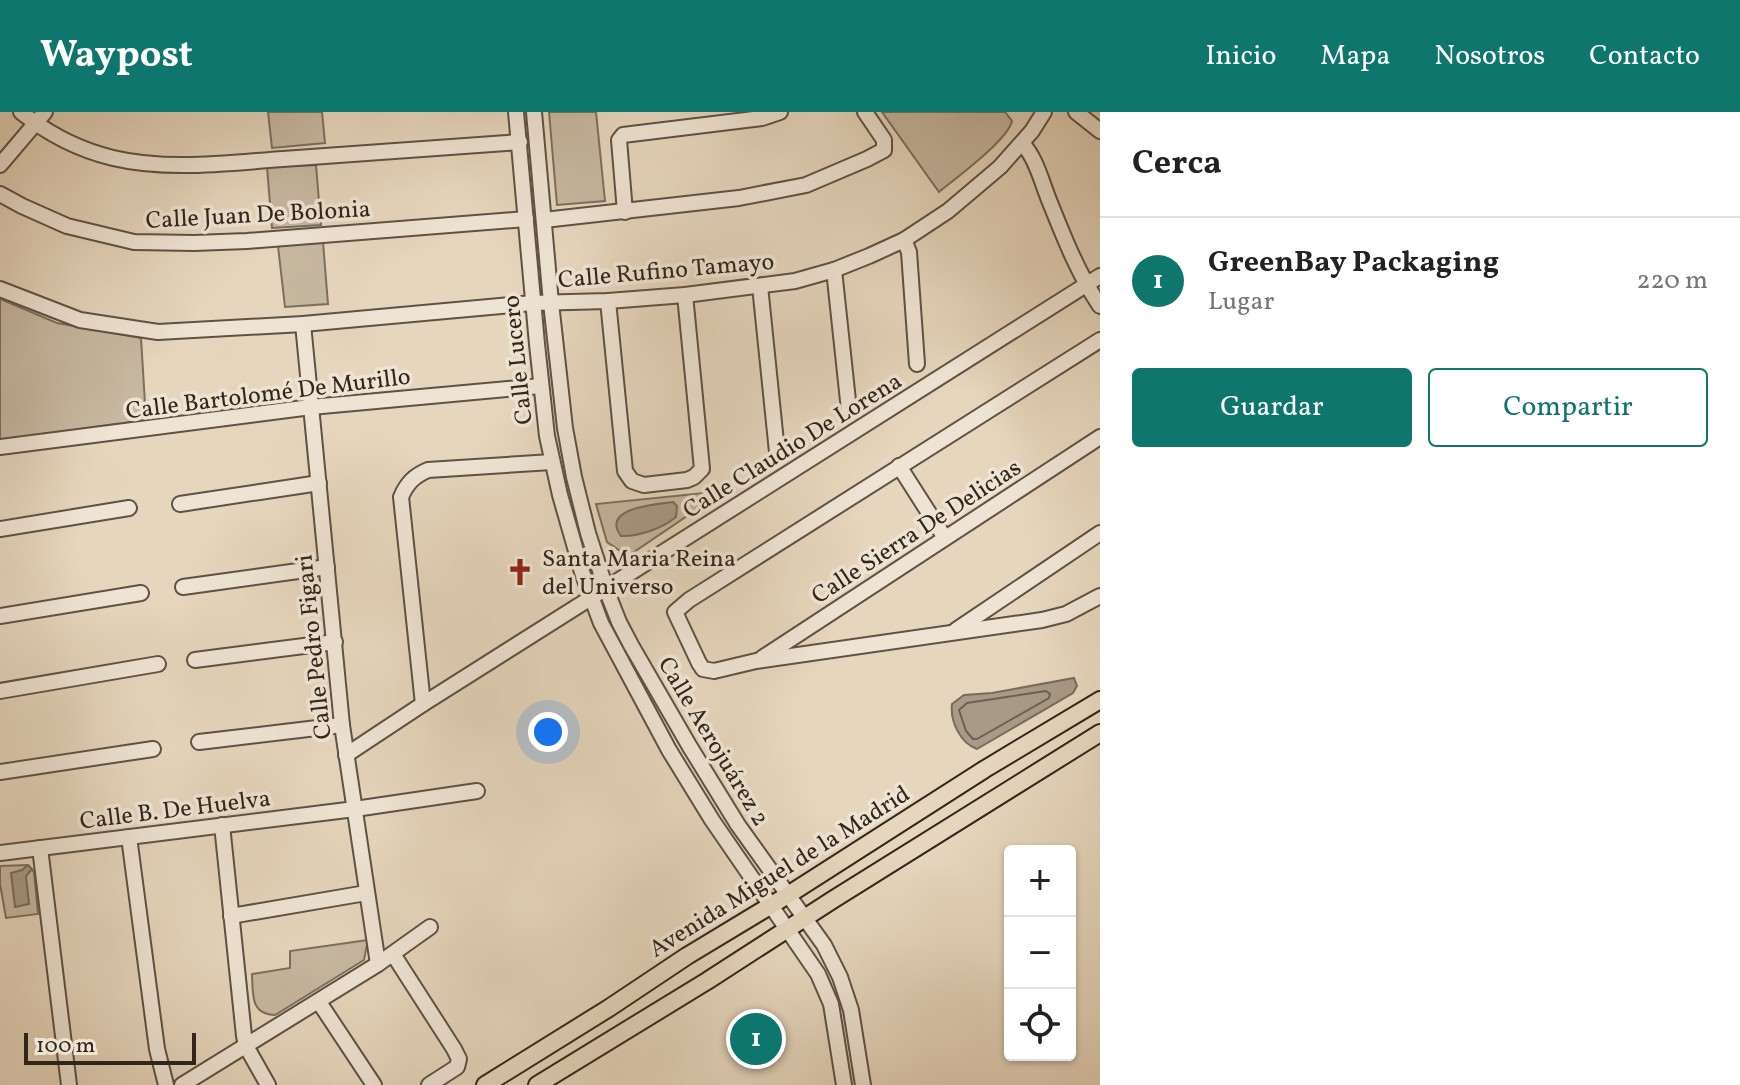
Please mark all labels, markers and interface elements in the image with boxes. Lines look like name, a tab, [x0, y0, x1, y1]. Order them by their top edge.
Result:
text: Waypost	[40, 30, 193, 83]
text: Inicio	[1205, 37, 1276, 76]
text: Mapa	[1320, 37, 1390, 76]
text: Nosotros	[1434, 37, 1545, 76]
text: Contacto	[1589, 37, 1700, 76]
text: Cerca	[1132, 141, 1222, 188]
street label: Calle Juan De Bolonia	[145, 193, 371, 239]
text: GreenBay Packaging	[1208, 242, 1499, 284]
street label: Calle Rufino Tamayo	[557, 246, 776, 298]
text: 1	[1153, 263, 1163, 299]
text: 220 m	[1636, 263, 1708, 299]
text: Lugar	[1208, 284, 1274, 320]
street label: Calle Lucero	[495, 293, 543, 426]
street label: Calle Bartolomé De Murillo	[124, 361, 413, 429]
street label: Calle Claudio De Lorena	[677, 365, 909, 528]
button: Guardar	[1132, 368, 1412, 447]
button: Compartir	[1428, 368, 1708, 447]
street label: Calle Sierra De Delicias	[805, 452, 1029, 613]
place label: Santa Maria Reina del Universo	[542, 543, 736, 605]
street label: Calle Pedro Figari	[288, 553, 342, 741]
church icon: Santa Maria Reina del Universo	[505, 557, 535, 587]
street label: Calle Aerojuárez 2	[648, 651, 776, 833]
your location	[528, 712, 568, 752]
street label: Avenida Miguel de la Madrid	[643, 778, 917, 967]
street label: Calle B. De Huelva	[78, 782, 273, 840]
map controls	[1004, 845, 1076, 1061]
button: +	[1004, 845, 1076, 917]
button: −	[1004, 917, 1076, 989]
button: locate	[1004, 989, 1076, 1061]
pin: 1	[730, 1009, 782, 1069]
scale bar	[24, 1029, 196, 1065]
text: 100 m	[36, 1031, 95, 1062]

